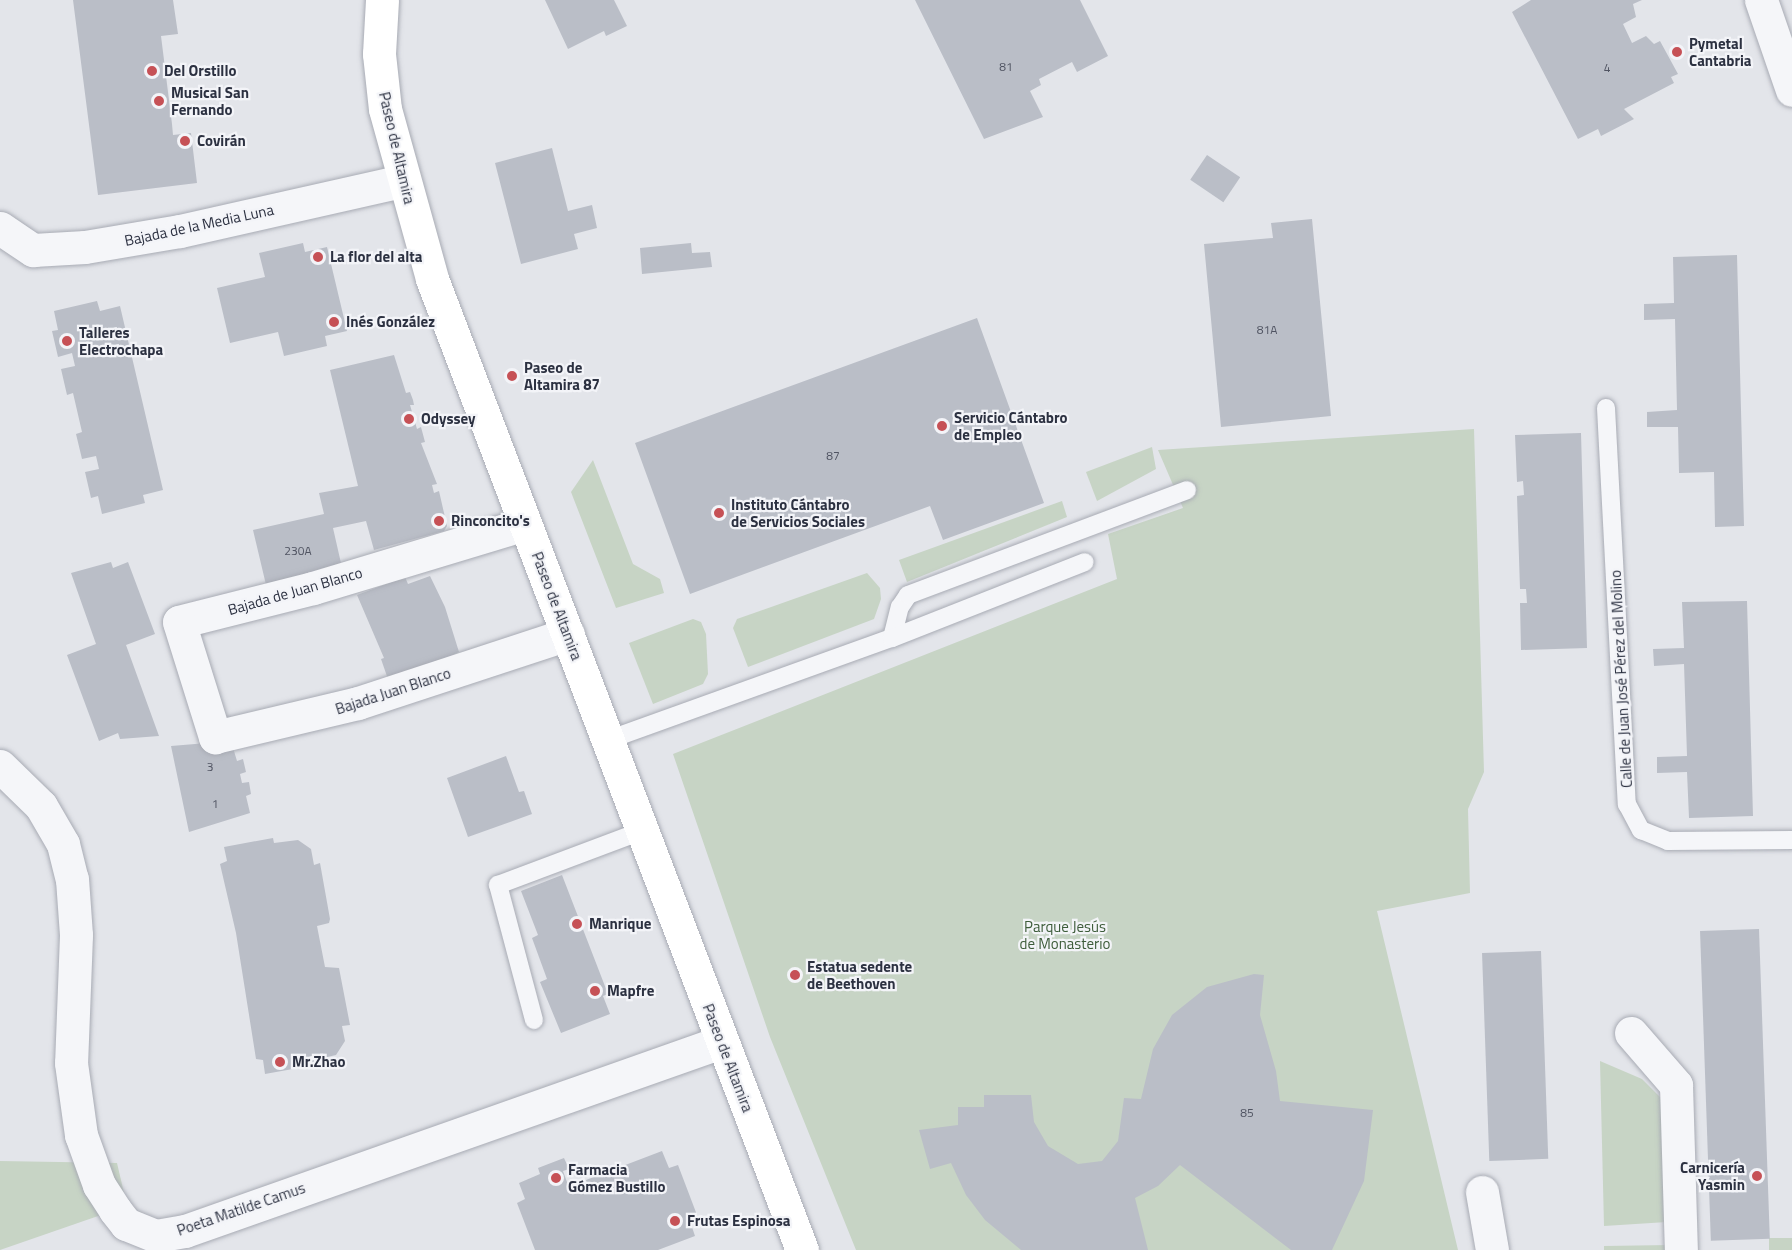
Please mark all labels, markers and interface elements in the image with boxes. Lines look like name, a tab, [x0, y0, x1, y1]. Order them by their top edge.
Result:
place label: Pymetal Cantabria	[1689, 34, 1752, 69]
marker: Pymetal Cantabria	[1670, 45, 1684, 59]
house number: 81	[999, 60, 1013, 74]
house number: 4	[1604, 61, 1610, 75]
place label: Del Orstillo	[164, 62, 236, 80]
marker: Del Orstillo	[145, 64, 159, 78]
place label: Musical San Fernando	[171, 83, 249, 118]
street label: Paseo de Altamira	[375, 90, 419, 206]
marker: Musical San Fernando	[152, 94, 166, 108]
place label: Covirán	[197, 132, 246, 150]
marker: Covirán	[178, 134, 192, 148]
street label: Bajada de la Media Luna	[123, 200, 275, 250]
place label: La flor del alta	[330, 248, 422, 266]
marker: La flor del alta	[311, 250, 325, 264]
place label: Inés González	[346, 313, 435, 331]
marker: Inés González	[327, 315, 341, 329]
place label: Talleres Electrochapa	[79, 323, 163, 358]
house number: 81A	[1257, 323, 1277, 337]
marker: Talleres Electrochapa	[60, 334, 74, 348]
place label: Paseo de Altamira 87	[524, 358, 600, 393]
marker: Paseo de Altamira 87	[505, 369, 519, 383]
place label: Servicio Cántabro de Empleo	[954, 408, 1068, 443]
place label: Odyssey	[421, 410, 476, 428]
marker: Odyssey	[402, 412, 416, 426]
marker: Servicio Cántabro de Empleo	[935, 419, 949, 433]
house number: 87	[826, 449, 840, 463]
place label: Instituto Cántabro de Servicios Sociales	[731, 495, 865, 530]
marker: Instituto Cántabro de Servicios Sociales	[712, 506, 726, 520]
place label: Rinconcito's	[451, 512, 530, 530]
marker: Rinconcito's	[432, 514, 446, 528]
house number: 230A	[284, 544, 312, 558]
street label: Paseo de Altamira	[528, 549, 586, 663]
street label: Bajada de Juan Blanco	[226, 563, 364, 619]
street label: Calle de Juan José Pérez del Molino	[1606, 570, 1636, 788]
street label: Bajada Juan Blanco	[333, 664, 453, 718]
house number: 3	[207, 760, 213, 774]
house number: 1	[212, 797, 218, 811]
place label: Manrique	[589, 915, 651, 933]
marker: Manrique	[570, 917, 584, 931]
park label: Parque Jesús de Monasterio	[1019, 917, 1111, 952]
place label: Estatua sedente de Beethoven	[807, 957, 912, 992]
marker: Estatua sedente de Beethoven	[788, 968, 802, 982]
place label: Mapfre	[607, 982, 654, 1000]
marker: Mapfre	[588, 984, 602, 998]
street label: Paseo de Altamira	[699, 1001, 757, 1115]
place label: Mr.Zhao	[292, 1053, 345, 1071]
marker: Mr.Zhao	[273, 1055, 287, 1069]
house number: 85	[1240, 1106, 1254, 1120]
place label: Carnicería Yasmin	[1680, 1158, 1745, 1193]
place label: Farmacia Gómez Bustillo	[568, 1160, 665, 1195]
marker: Carnicería Yasmin	[1750, 1169, 1764, 1183]
marker: Farmacia Gómez Bustillo	[549, 1171, 563, 1185]
street label: Poeta Matilde Camus	[175, 1179, 307, 1239]
place label: Frutas Espinosa	[687, 1212, 791, 1230]
marker: Frutas Espinosa	[668, 1214, 682, 1228]

